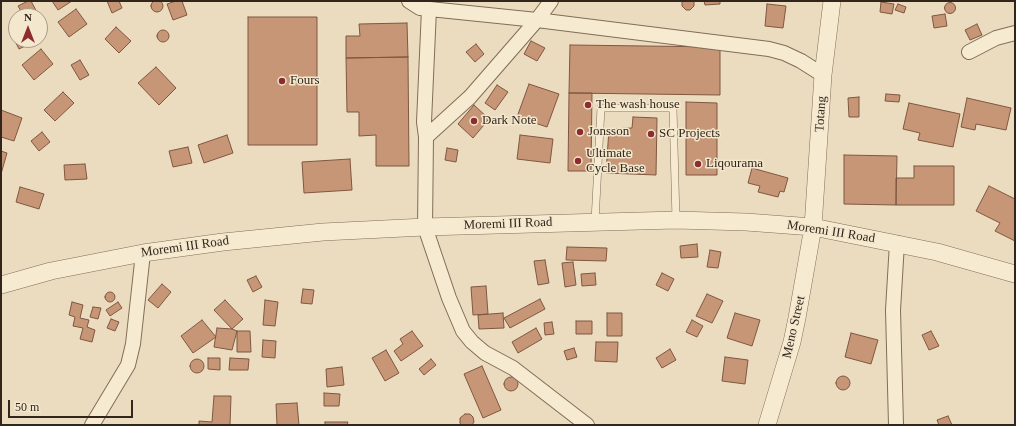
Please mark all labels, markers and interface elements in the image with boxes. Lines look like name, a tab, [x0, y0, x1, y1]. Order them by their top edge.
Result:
north arrow	[8, 8, 48, 48]
text: N	[24, 11, 32, 23]
place label: Fours	[290, 73, 320, 89]
marker: Fours	[277, 76, 287, 86]
street label: Totang	[812, 96, 830, 132]
place label: The wash house	[596, 97, 680, 113]
marker: The wash house	[583, 100, 593, 110]
place label: Dark Note	[482, 113, 537, 129]
marker: Dark Note	[469, 116, 479, 126]
place label: Jonsson	[588, 124, 629, 140]
place label: SC Projects	[659, 126, 720, 142]
marker: Jonsson	[575, 127, 585, 137]
marker: SC Projects	[646, 129, 656, 139]
place label: Ultimate Cycle Base	[586, 146, 645, 177]
marker: Ultimate Cycle Base	[573, 156, 583, 166]
place label: Liqourama	[706, 156, 763, 172]
marker: Liqourama	[693, 159, 703, 169]
street label: Moremi III Road	[463, 215, 553, 233]
street label: Moremi III Road	[786, 217, 876, 247]
street label: Moremi III Road	[140, 233, 230, 261]
street label: Meno Street	[779, 294, 809, 360]
scale bar	[10, 392, 135, 418]
text: 50 m	[15, 400, 39, 414]

